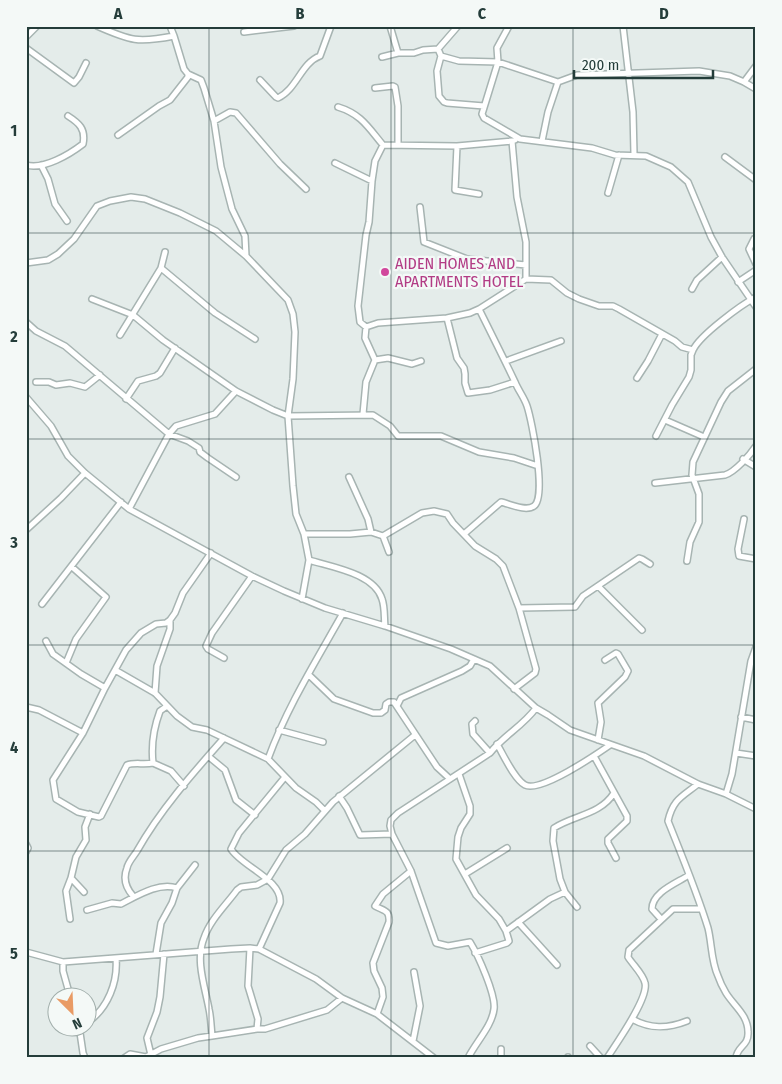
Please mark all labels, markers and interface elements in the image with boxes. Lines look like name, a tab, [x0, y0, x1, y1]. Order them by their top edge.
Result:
text: A	[113, 4, 123, 23]
text: B	[296, 4, 305, 23]
text: C	[478, 4, 487, 23]
text: D	[659, 4, 669, 23]
scale bar	[574, 48, 713, 80]
text: 200 m	[582, 56, 619, 74]
text: 1	[11, 121, 17, 140]
place label: AIDEN HOMES AND APARTMENTS HOTEL	[395, 254, 523, 291]
marker: AIDEN HOMES AND APARTMENTS HOTEL	[379, 266, 391, 278]
text: 2	[9, 327, 18, 346]
text: 3	[9, 533, 18, 552]
text: 4	[10, 738, 18, 757]
text: 5	[10, 944, 18, 963]
north arrow	[48, 986, 98, 1036]
text: N	[70, 1014, 84, 1033]

